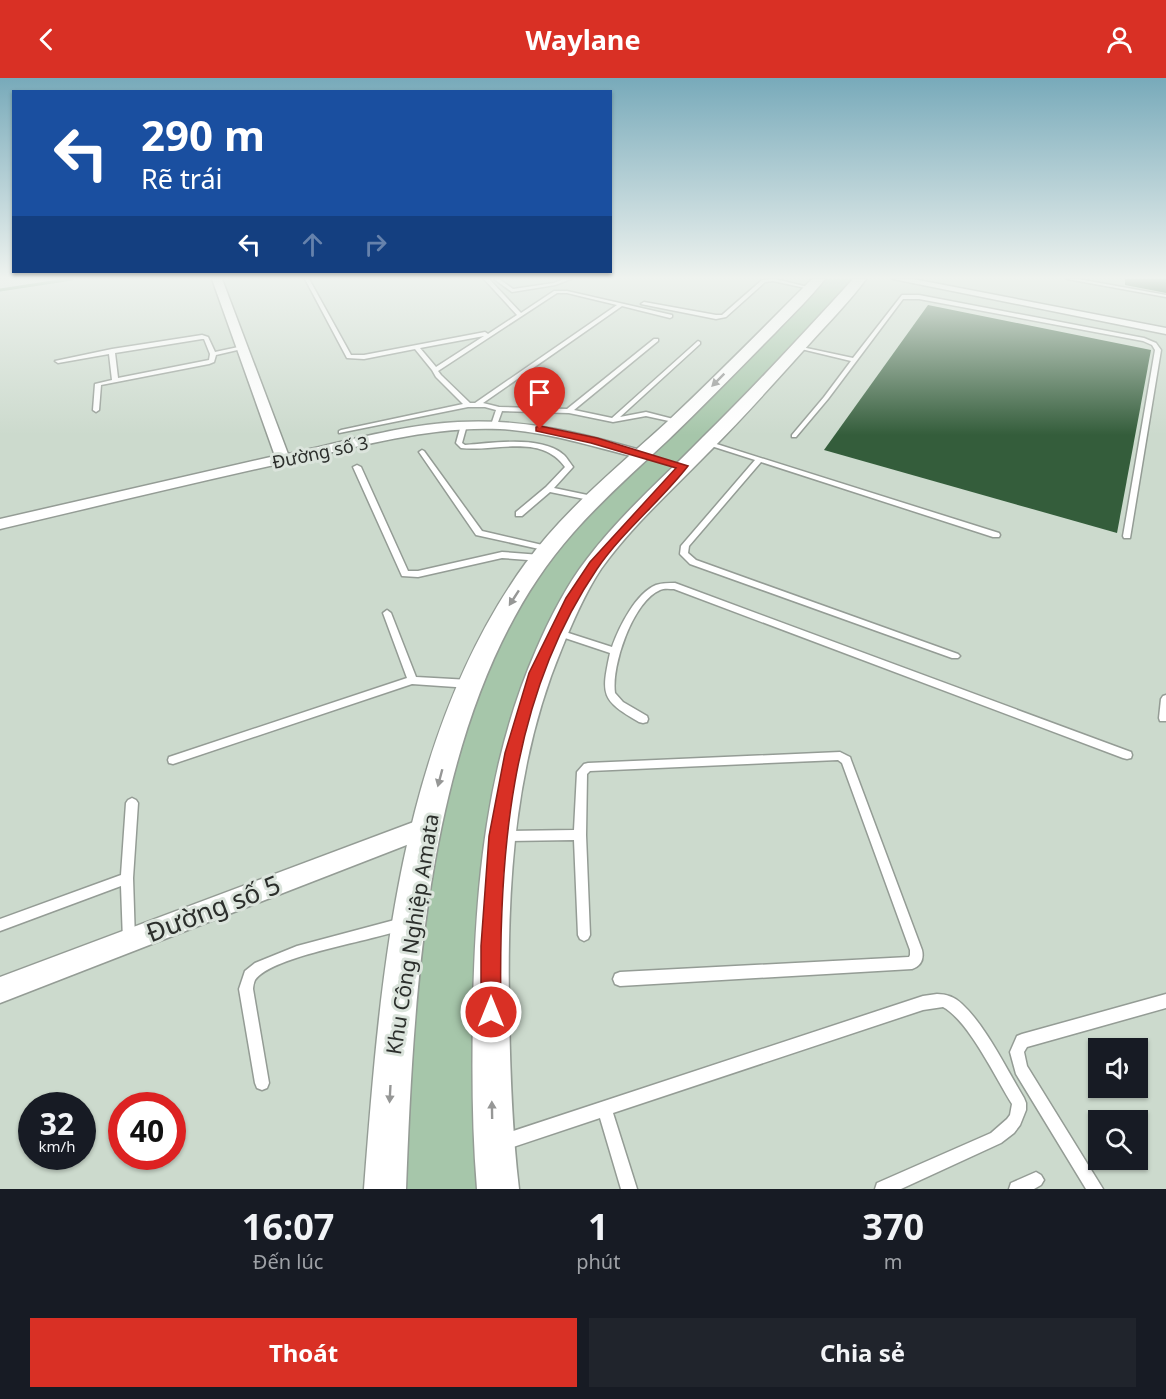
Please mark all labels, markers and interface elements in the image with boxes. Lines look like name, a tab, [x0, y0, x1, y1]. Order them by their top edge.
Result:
text: Waylane	[525, 21, 641, 58]
icon: back	[30, 23, 63, 56]
icon: person	[1103, 23, 1136, 56]
text: 290 m	[141, 106, 265, 163]
icon: left	[42, 114, 120, 192]
text: Rẽ trái	[141, 160, 223, 197]
icon: left	[233, 228, 266, 261]
icon: ahead	[296, 228, 329, 261]
icon: right	[359, 228, 392, 261]
pin	[514, 367, 565, 429]
one-way arrow	[712, 373, 726, 387]
icon: arrive	[523, 376, 556, 409]
street label: Đường số 3	[270, 430, 370, 474]
one-way arrow	[508, 590, 519, 606]
one-way arrow	[435, 769, 444, 787]
street label: Khu Công Nghiệp Amata	[379, 812, 445, 1056]
street label: Đường số 5	[141, 866, 285, 950]
position arrow	[459, 980, 523, 1044]
map controls	[1088, 1038, 1148, 1170]
button: sound	[1088, 1038, 1148, 1098]
one-way arrow	[385, 1085, 394, 1104]
speed limit sign: 40	[108, 1092, 186, 1170]
one-way arrow	[487, 1100, 497, 1119]
text: 32	[40, 1103, 74, 1144]
button: search	[1088, 1110, 1148, 1170]
text: km/h	[39, 1136, 75, 1156]
text: 16:07	[242, 1202, 334, 1251]
text: 1	[588, 1202, 609, 1251]
text: 370	[862, 1202, 924, 1251]
text: Đến lúc	[253, 1248, 323, 1275]
text: phút	[576, 1248, 620, 1275]
text: m	[884, 1248, 903, 1275]
button: Thoát	[30, 1318, 577, 1387]
button: Chia sẻ	[589, 1318, 1136, 1387]

